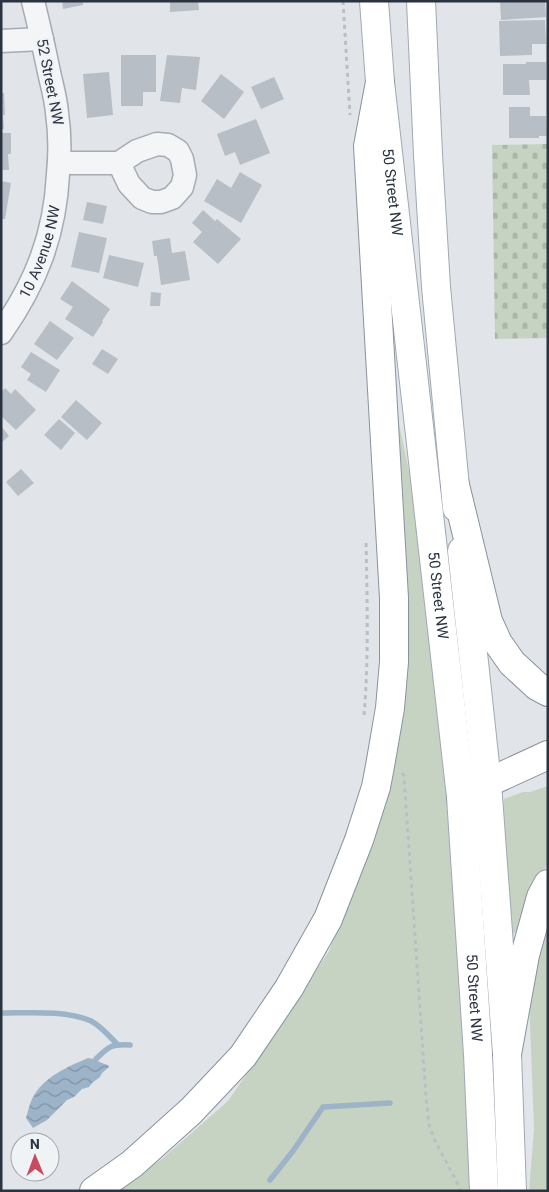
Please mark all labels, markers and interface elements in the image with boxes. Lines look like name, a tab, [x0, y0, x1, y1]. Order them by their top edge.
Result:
street label: 52 Street NW	[33, 37, 67, 127]
street label: 50 Street NW	[379, 147, 406, 237]
street label: 10 Avenue NW	[15, 204, 64, 301]
street label: 50 Street NW	[424, 551, 452, 640]
street label: 50 Street NW	[462, 953, 486, 1042]
north arrow	[10, 1132, 60, 1182]
text: N	[30, 1136, 40, 1152]

